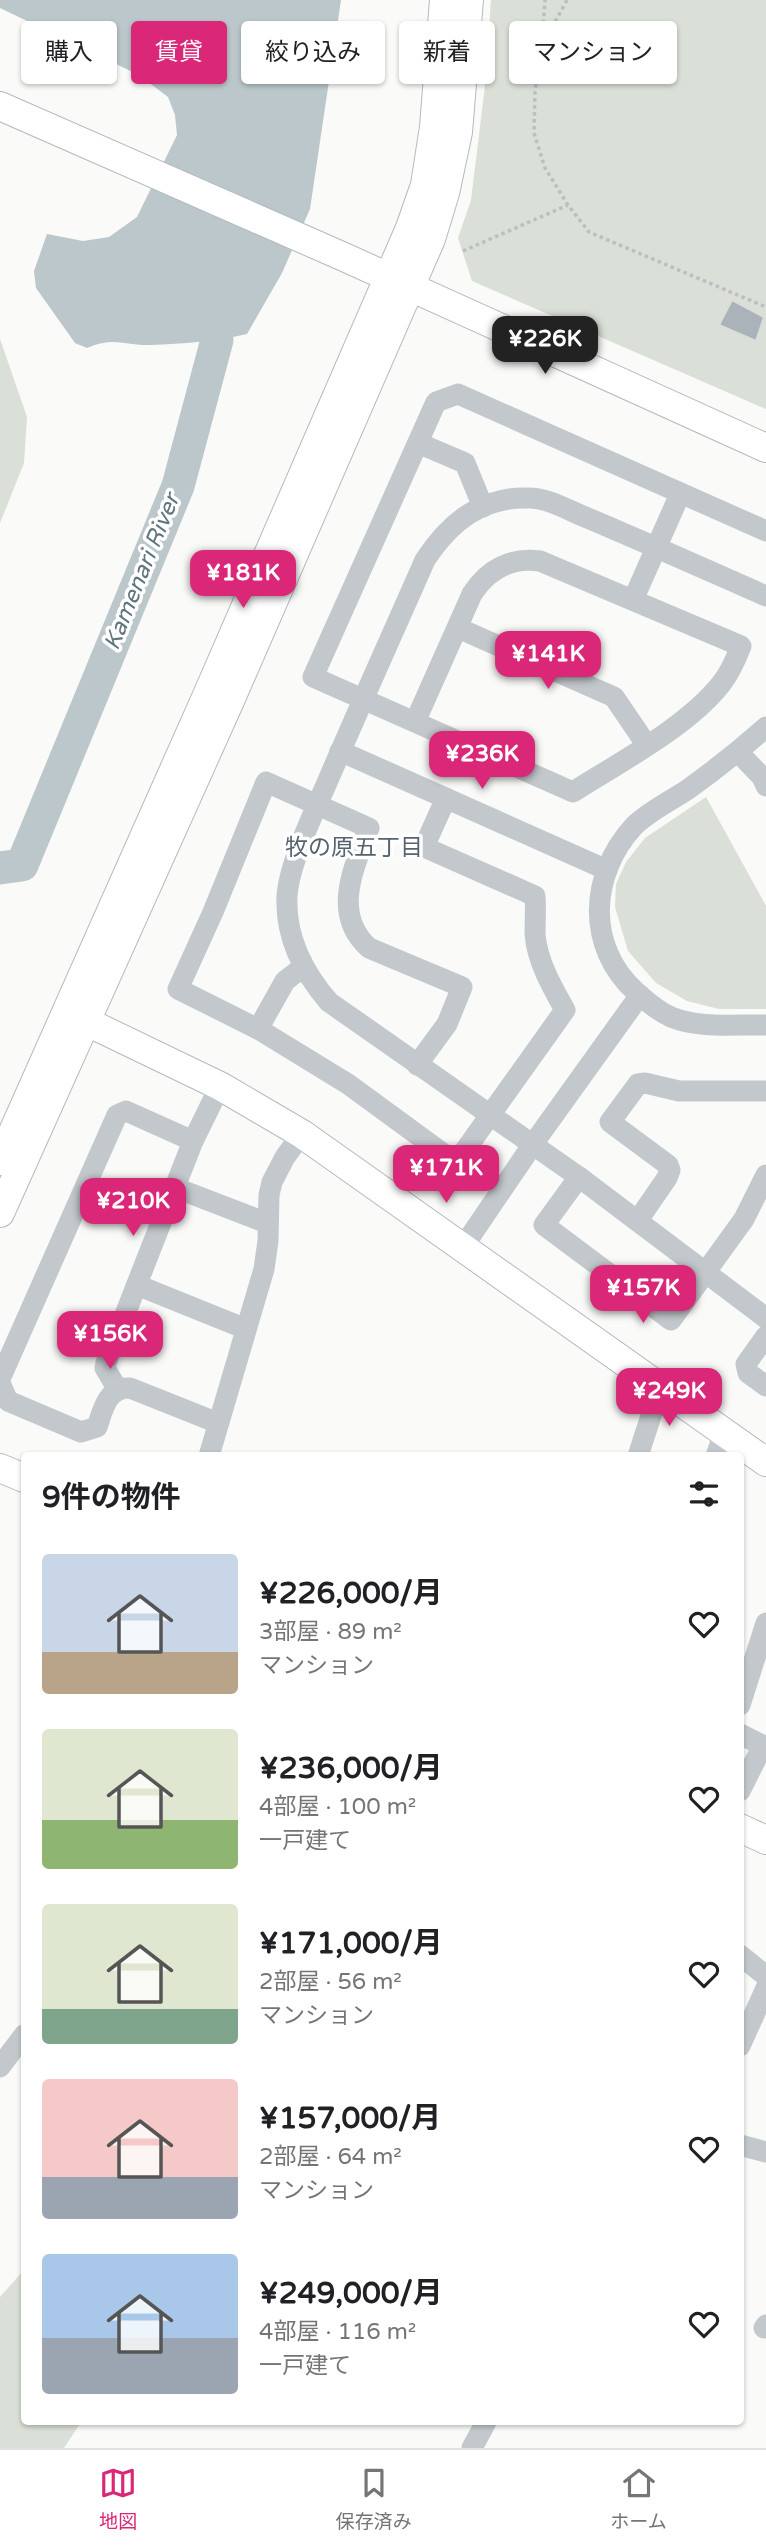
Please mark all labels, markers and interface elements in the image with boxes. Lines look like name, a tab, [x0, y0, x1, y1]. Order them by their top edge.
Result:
chip: 購入	[21, 21, 117, 84]
chip: 賃貸	[131, 21, 227, 84]
chip: 絞り込み	[241, 21, 385, 84]
chip: 新着	[399, 21, 495, 84]
chip: マンション	[509, 21, 677, 84]
pin: ¥226K	[496, 316, 594, 376]
text: ¥226K	[508, 325, 582, 353]
water label: Kamenari River	[98, 487, 187, 654]
pin: ¥181K	[194, 550, 292, 610]
text: ¥181K	[206, 559, 280, 587]
pin: ¥141K	[499, 632, 597, 691]
text: ¥141K	[511, 640, 585, 668]
pin: ¥236K	[433, 732, 531, 791]
text: ¥236K	[445, 740, 519, 768]
district label: 牧の原五丁目	[285, 834, 423, 862]
pin: ¥171K	[397, 1146, 495, 1205]
text: ¥171K	[409, 1154, 483, 1182]
pin: ¥210K	[84, 1178, 182, 1238]
text: ¥210K	[96, 1187, 170, 1215]
pin: ¥157K	[594, 1266, 692, 1325]
text: ¥157K	[606, 1274, 680, 1302]
pin: ¥156K	[61, 1312, 159, 1371]
text: ¥156K	[73, 1320, 147, 1348]
pin: ¥249K	[620, 1368, 718, 1428]
text: ¥249K	[632, 1377, 706, 1405]
icon: filters	[685, 1475, 723, 1513]
text: 9件の物件	[42, 1479, 181, 1516]
text: ¥226,000/月	[259, 1575, 443, 1612]
icon: home	[98, 1582, 182, 1666]
icon: heart	[685, 1605, 723, 1643]
text: 3部屋 · 89 m²	[259, 1618, 402, 1646]
text: マンション	[259, 1652, 374, 1680]
text: ¥236,000/月	[259, 1750, 443, 1787]
icon: home	[98, 1757, 182, 1841]
icon: heart	[685, 1780, 723, 1818]
text: 4部屋 · 100 m²	[259, 1793, 416, 1821]
text: 一戸建て	[259, 1827, 351, 1855]
text: ¥171,000/月	[259, 1925, 443, 1962]
icon: home	[98, 1932, 182, 2016]
icon: heart	[685, 1955, 723, 1993]
text: 2部屋 · 56 m²	[259, 1968, 402, 1996]
text: マンション	[259, 2002, 374, 2030]
text: ¥157,000/月	[259, 2100, 441, 2137]
icon: home	[98, 2107, 182, 2191]
icon: heart	[685, 2130, 723, 2168]
text: 2部屋 · 64 m²	[259, 2143, 402, 2171]
text: マンション	[259, 2177, 374, 2205]
text: ¥249,000/月	[259, 2275, 443, 2312]
icon: home	[98, 2282, 182, 2366]
icon: heart	[685, 2305, 723, 2343]
text: 4部屋 · 116 m²	[259, 2318, 416, 2346]
text: 一戸建て	[259, 2352, 351, 2380]
tab: 地図	[99, 2464, 137, 2533]
tab: 保存済み	[336, 2464, 412, 2533]
tab: ホーム	[610, 2464, 667, 2533]

